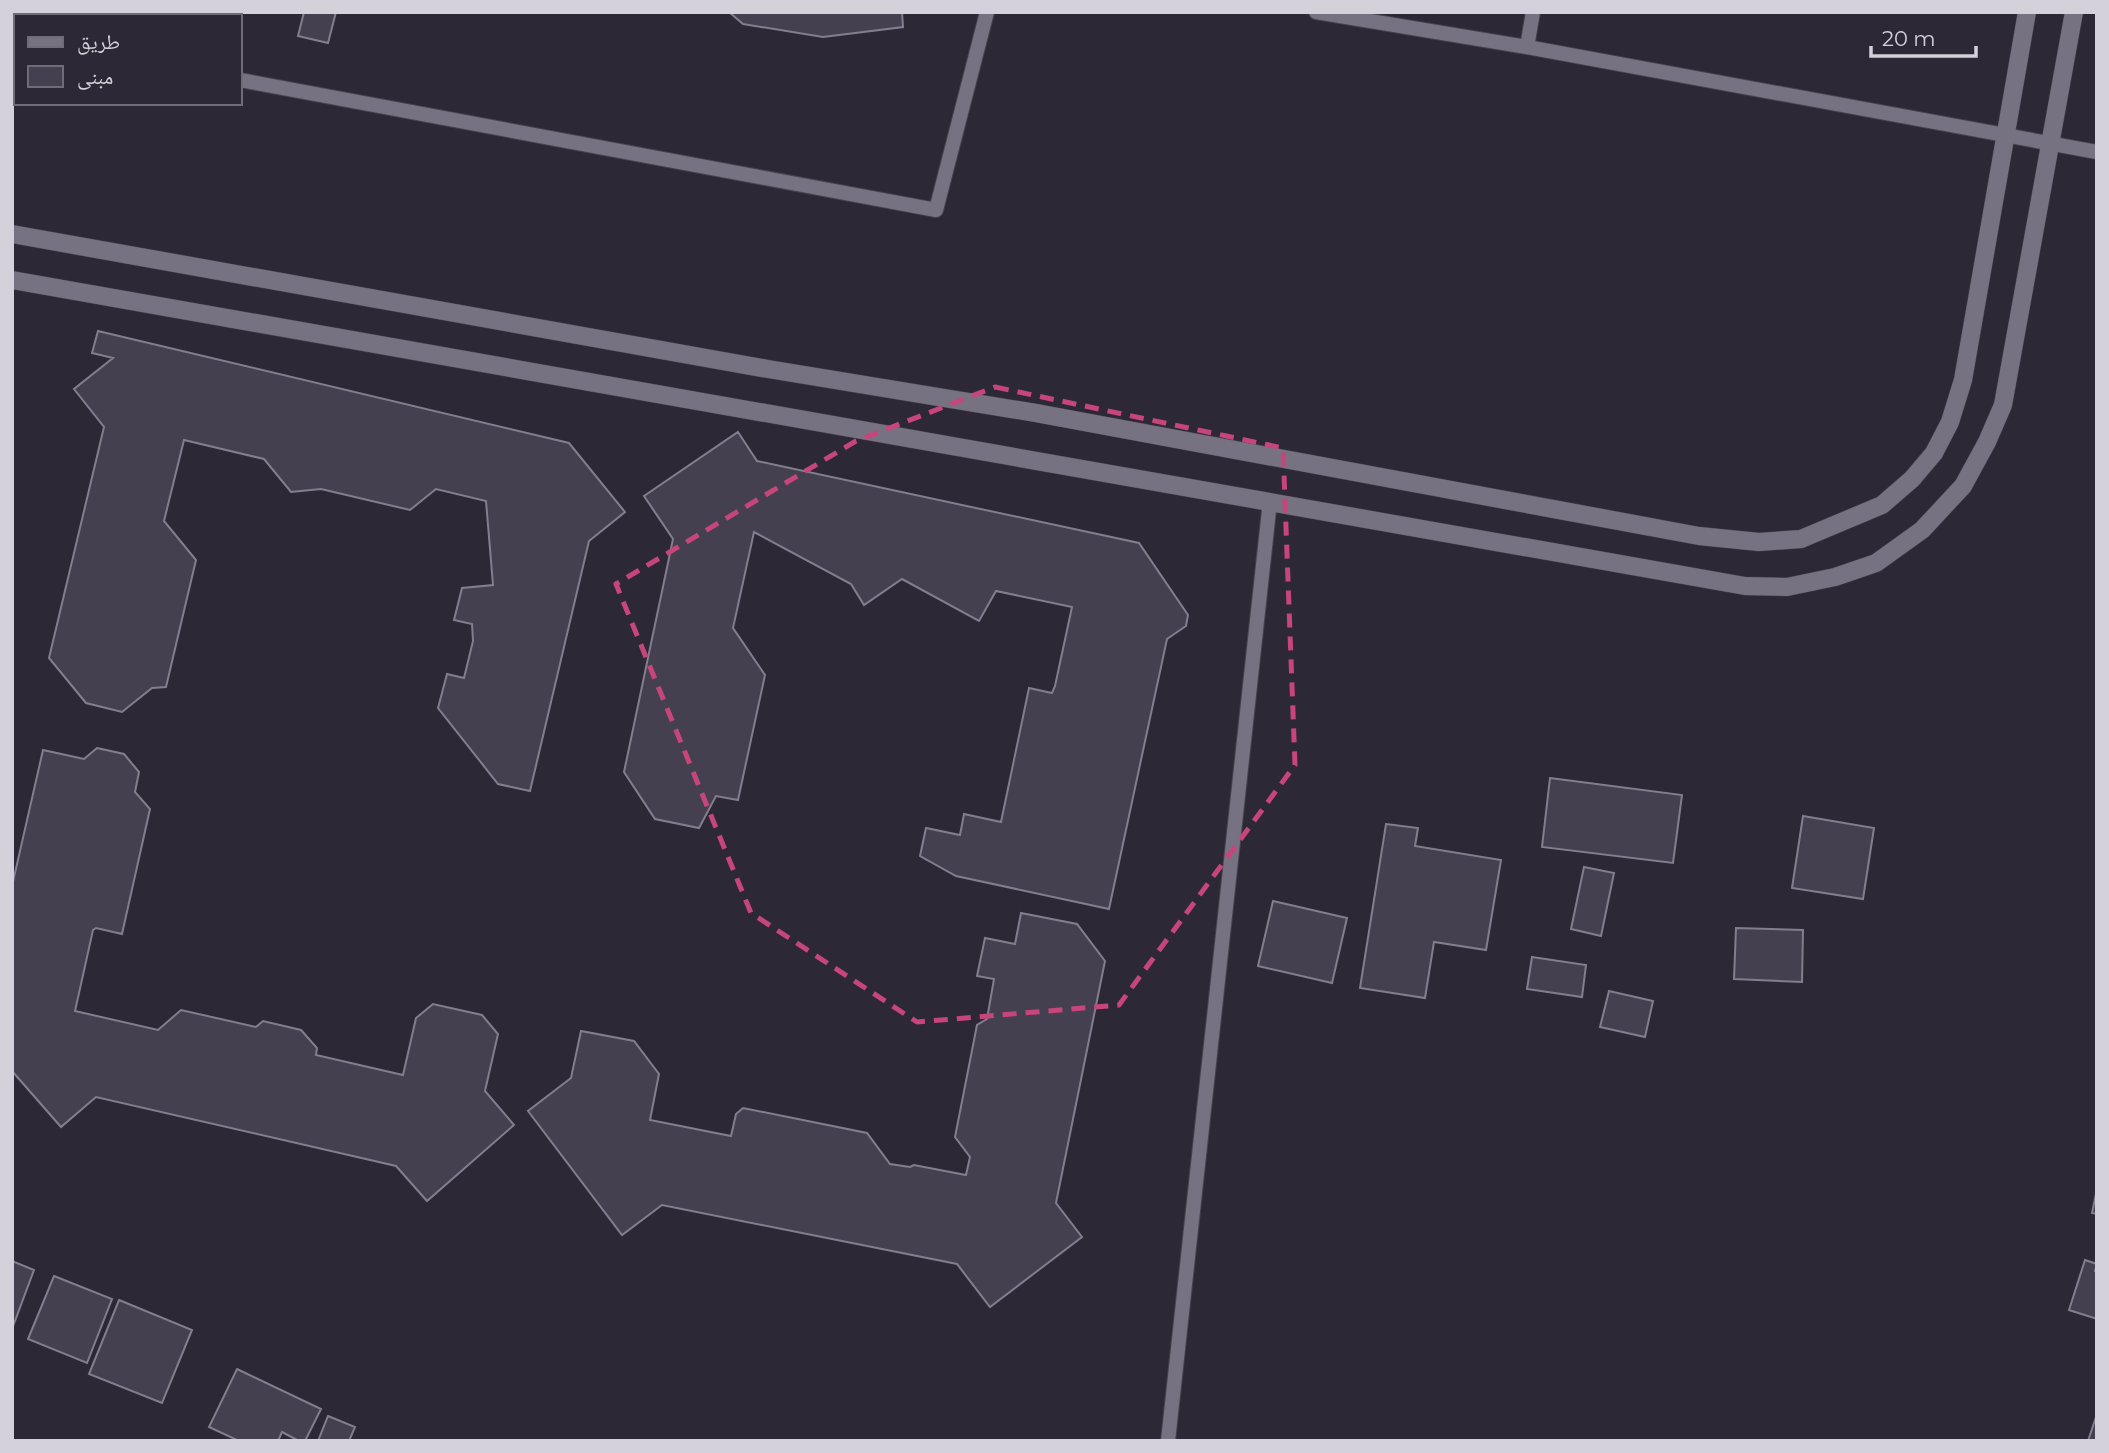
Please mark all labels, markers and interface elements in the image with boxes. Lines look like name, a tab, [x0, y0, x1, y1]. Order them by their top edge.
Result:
legend	[14, 14, 242, 105]
scale bar	[1871, 14, 1976, 58]
text: 20 m	[1882, 26, 1936, 51]
text: طريق	[77, 29, 120, 55]
text: مبنى	[77, 64, 113, 90]

